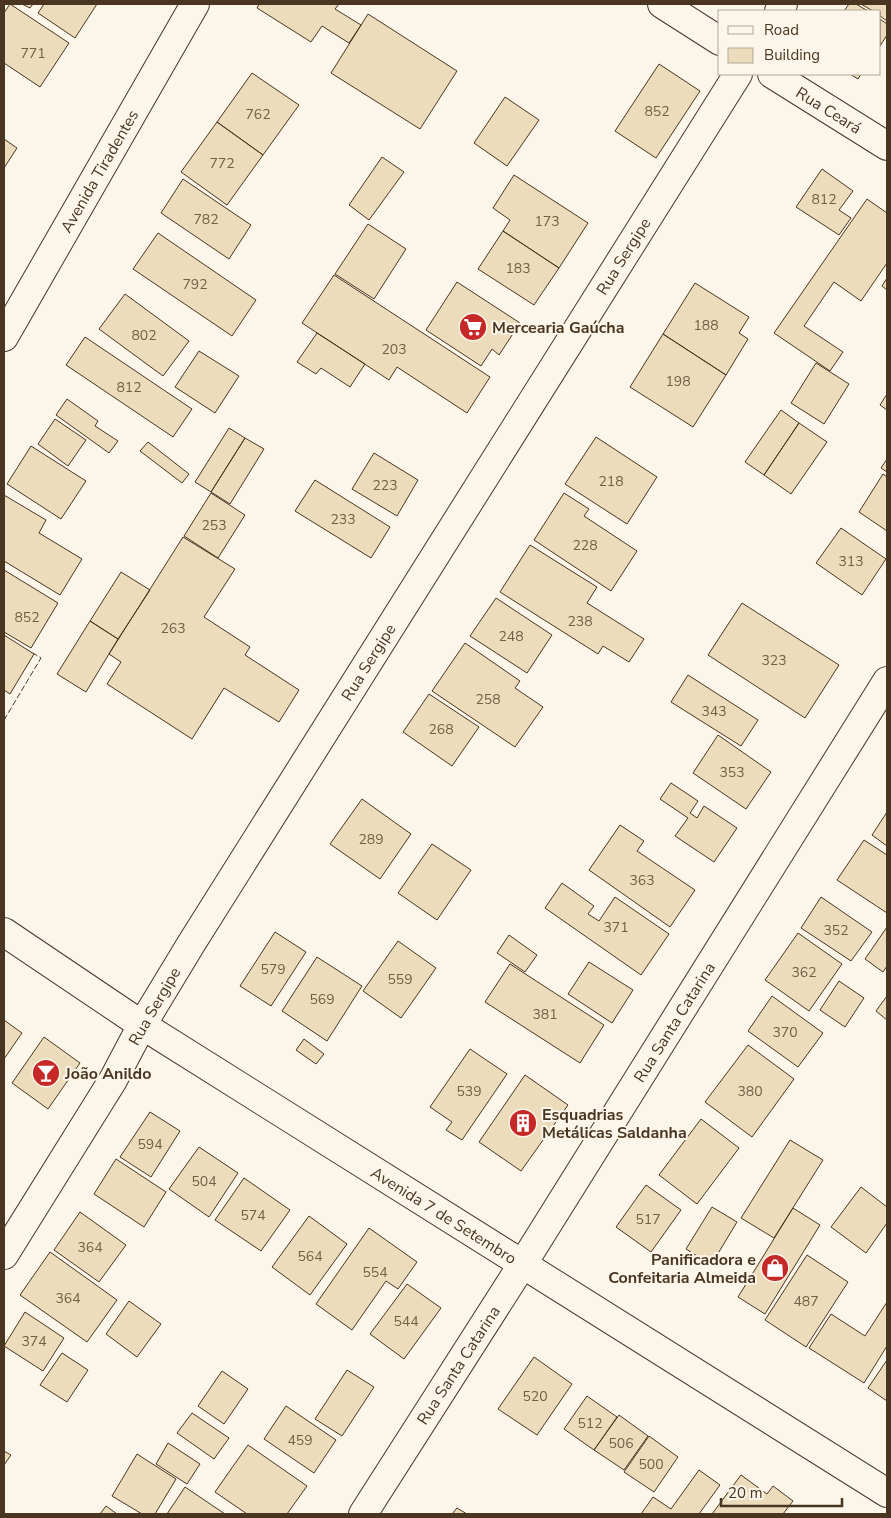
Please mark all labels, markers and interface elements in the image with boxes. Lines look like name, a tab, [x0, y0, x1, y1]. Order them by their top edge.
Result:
legend	[718, 10, 881, 75]
text: Road	[764, 20, 799, 40]
house number: 771	[20, 44, 46, 63]
text: Building	[764, 45, 820, 65]
street label: Rua Ceará	[791, 82, 866, 140]
house number: 852	[644, 102, 670, 121]
house number: 762	[245, 105, 271, 124]
street label: Avenida Tiradentes	[56, 106, 144, 237]
house number: 772	[209, 154, 235, 173]
house number: 812	[811, 190, 837, 209]
house number: 782	[193, 210, 219, 229]
house number: 173	[534, 212, 560, 231]
street label: Rua Sergipe	[591, 214, 656, 299]
house number: 183	[505, 259, 531, 278]
house number: 792	[182, 275, 208, 294]
supermarket icon: Mercearia Gaúcha	[458, 312, 488, 342]
house number: 188	[693, 316, 719, 335]
place label: Mercearia Gaúcha	[492, 317, 624, 339]
house number: 802	[131, 326, 157, 345]
house number: 203	[381, 340, 407, 359]
house number: 198	[665, 372, 691, 391]
house number: 812	[116, 378, 142, 397]
house number: 218	[598, 472, 624, 491]
house number: 223	[372, 476, 398, 495]
house number: 233	[330, 510, 356, 529]
house number: 253	[201, 516, 227, 535]
house number: 228	[572, 536, 598, 555]
house number: 313	[838, 552, 864, 571]
house number: 852	[14, 608, 40, 627]
house number: 238	[567, 612, 593, 631]
house number: 263	[160, 619, 186, 638]
street label: Rua Sergipe	[336, 620, 401, 705]
house number: 248	[498, 627, 524, 646]
house number: 323	[761, 651, 787, 670]
house number: 258	[475, 690, 501, 709]
house number: 343	[701, 702, 727, 721]
house number: 268	[428, 720, 454, 739]
house number: 353	[719, 763, 745, 782]
house number: 289	[358, 830, 384, 849]
house number: 363	[629, 871, 655, 890]
house number: 371	[603, 918, 629, 937]
house number: 352	[823, 921, 849, 940]
street label: Rua Santa Catarina	[629, 958, 721, 1087]
house number: 579	[260, 960, 286, 979]
street label: Rua Sergipe	[124, 963, 186, 1050]
house number: 362	[791, 963, 817, 982]
house number: 559	[387, 970, 413, 989]
house number: 569	[309, 990, 335, 1009]
house number: 381	[532, 1005, 558, 1024]
house number: 370	[772, 1023, 798, 1042]
bar icon: João Anildo	[31, 1058, 61, 1088]
place label: João Anildo	[64, 1063, 151, 1085]
house number: 539	[456, 1082, 482, 1101]
house number: 380	[737, 1082, 763, 1101]
place label: Esquadrias Metálicas Saldanha	[542, 1104, 687, 1144]
building icon: Esquadrias Metálicas Saldanha	[508, 1108, 538, 1138]
house number: 594	[137, 1135, 163, 1154]
street label: Avenida 7 de Setembro	[366, 1162, 521, 1270]
house number: 504	[191, 1172, 217, 1191]
house number: 574	[240, 1206, 266, 1225]
house number: 517	[635, 1210, 661, 1229]
house number: 364	[77, 1238, 103, 1257]
house number: 564	[297, 1247, 323, 1266]
place label: Panificadora e Confeitaria Almeida	[608, 1249, 756, 1289]
shop icon: Panificadora e Confeitaria Almeida	[760, 1253, 790, 1283]
house number: 554	[362, 1263, 388, 1282]
house number: 364	[55, 1289, 81, 1308]
house number: 487	[793, 1292, 819, 1311]
street label: Rua Santa Catarina	[412, 1302, 506, 1429]
house number: 544	[393, 1312, 419, 1331]
house number: 374	[21, 1332, 47, 1351]
house number: 520	[522, 1387, 548, 1406]
house number: 512	[577, 1414, 603, 1433]
house number: 459	[287, 1431, 313, 1450]
house number: 506	[608, 1434, 634, 1453]
house number: 500	[638, 1455, 664, 1474]
scale bar	[721, 1476, 842, 1508]
text: 20 m	[728, 1483, 763, 1503]

